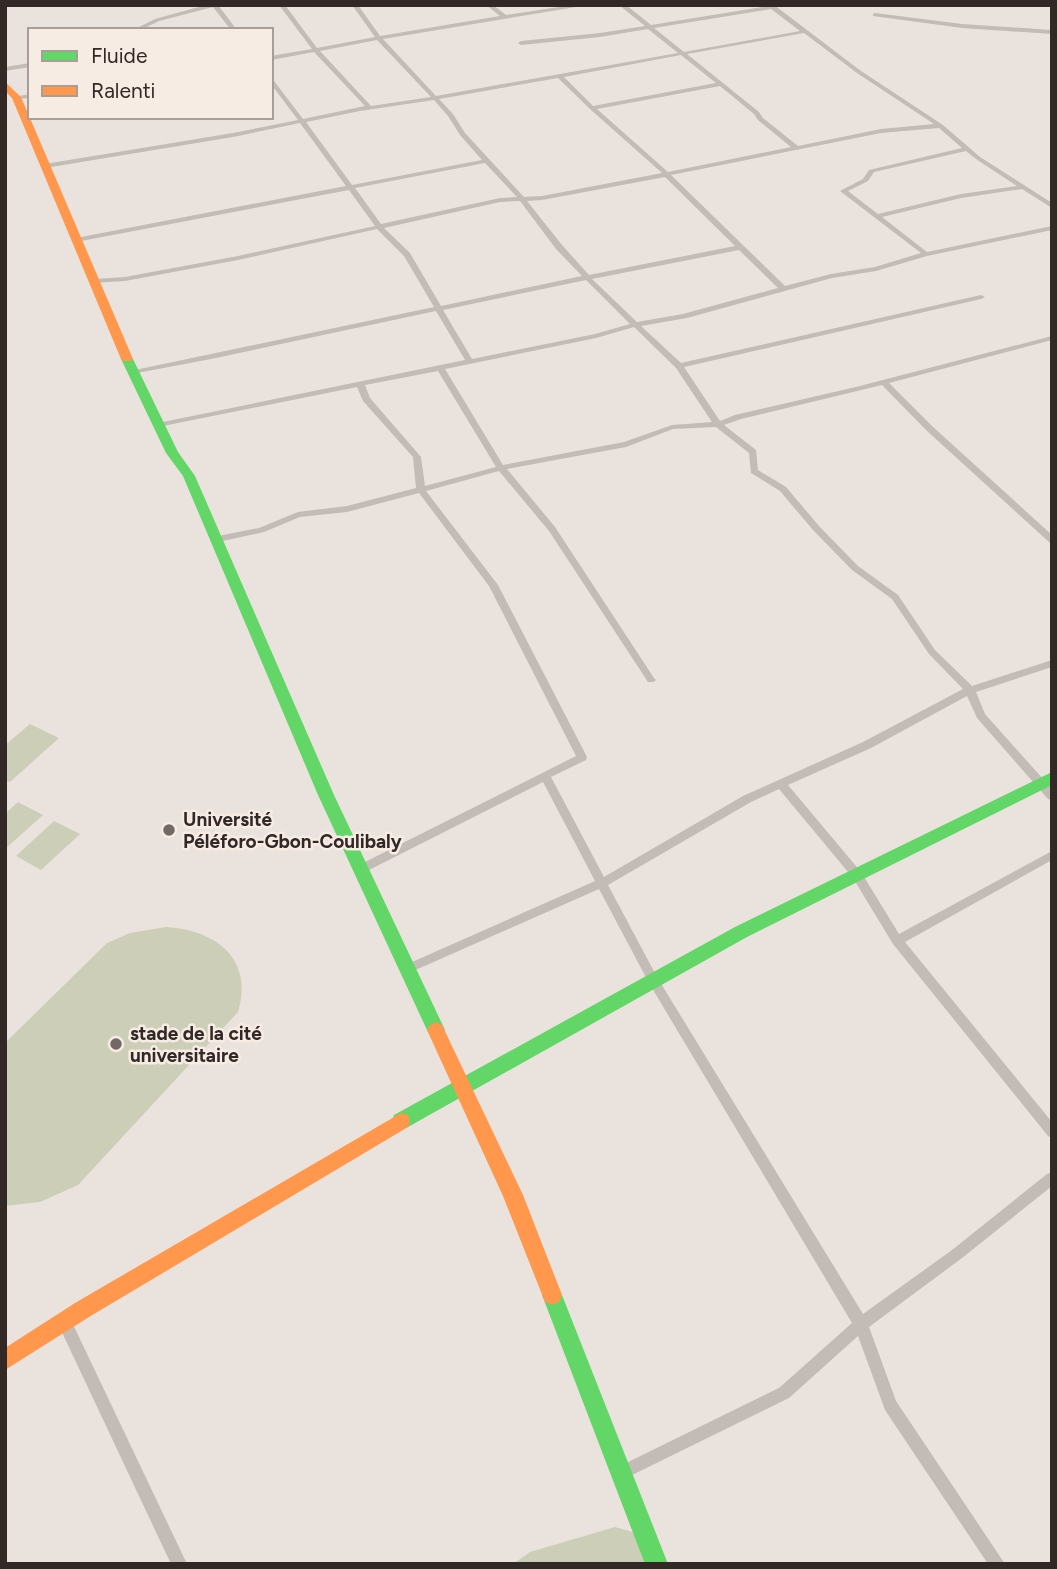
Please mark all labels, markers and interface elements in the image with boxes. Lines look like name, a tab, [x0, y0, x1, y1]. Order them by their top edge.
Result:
legend	[28, 28, 273, 119]
text: Fluide	[91, 43, 147, 68]
text: Ralenti	[91, 78, 155, 103]
place label: Université Péléforo-Gbon-Coulibaly	[183, 808, 402, 853]
marker: Université Péléforo-Gbon-Coulibaly	[161, 822, 177, 838]
place label: stade de la cité universitaire	[130, 1022, 262, 1067]
marker: stade de la cité universitaire	[108, 1036, 124, 1052]

